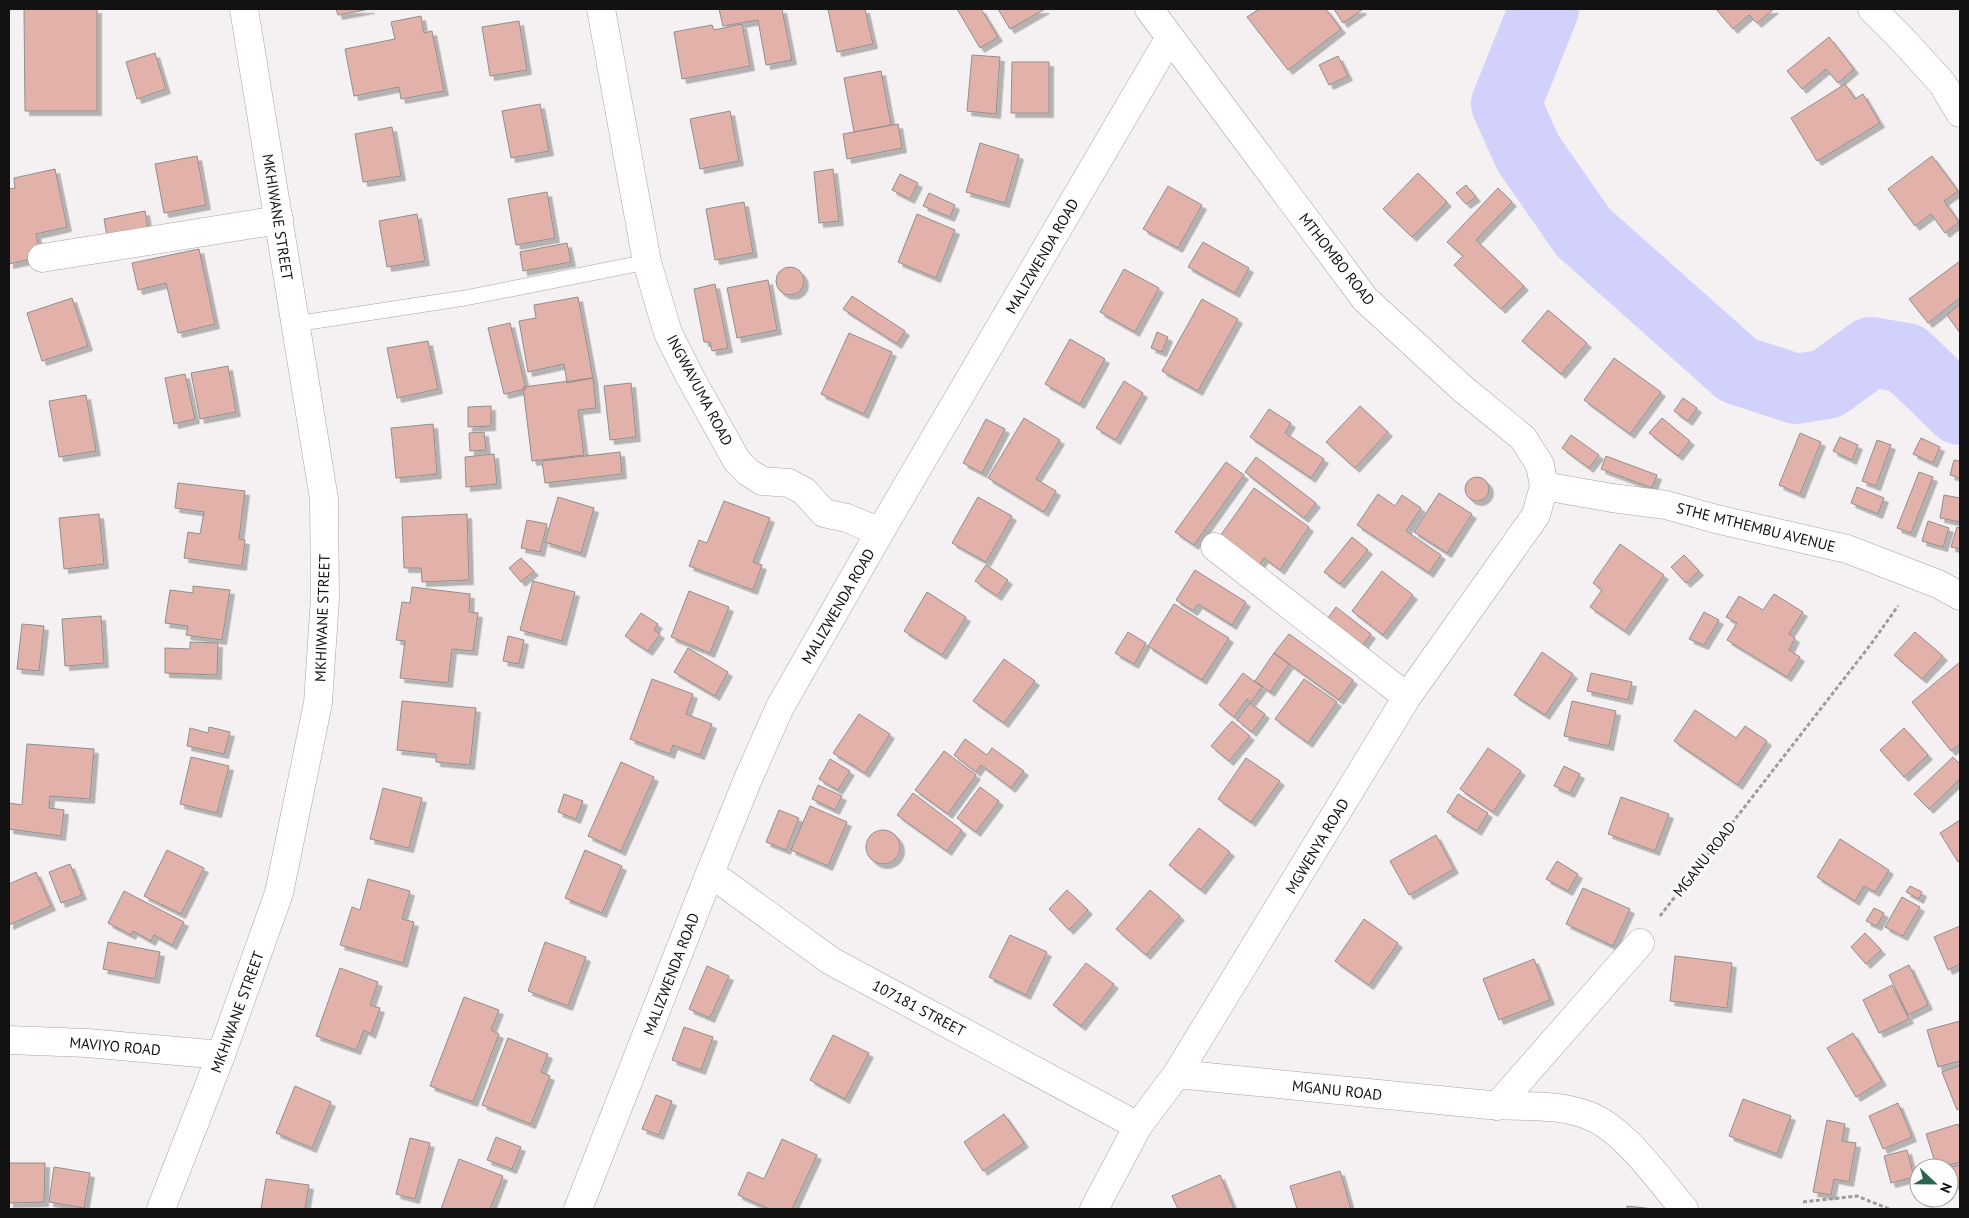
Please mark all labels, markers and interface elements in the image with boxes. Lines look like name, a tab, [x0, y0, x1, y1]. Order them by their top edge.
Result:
street label: MKHIWANE STREET	[259, 152, 297, 282]
street label: MALIZWENDA ROAD	[1001, 195, 1083, 317]
street label: MTHOMBO ROAD	[1295, 209, 1379, 309]
street label: INGWAVUMA ROAD	[663, 331, 737, 449]
street label: STHE MTHEMBU AVENUE	[1675, 498, 1837, 556]
street label: MALIZWENDA ROAD	[797, 545, 879, 667]
street label: MKHIWANE STREET	[310, 553, 334, 682]
street label: MGWENYA ROAD	[1281, 795, 1353, 897]
street label: MGANU ROAD	[1669, 818, 1739, 900]
street label: MALIZWENDA ROAD	[639, 910, 703, 1038]
street label: MKHIWANE STREET	[206, 948, 268, 1075]
street label: 107181 STREET	[869, 976, 969, 1041]
street label: MAVIYO ROAD	[69, 1033, 161, 1059]
street label: MGANU ROAD	[1291, 1076, 1383, 1104]
north arrow	[1909, 1158, 1959, 1208]
text: N	[1936, 1180, 1956, 1196]

